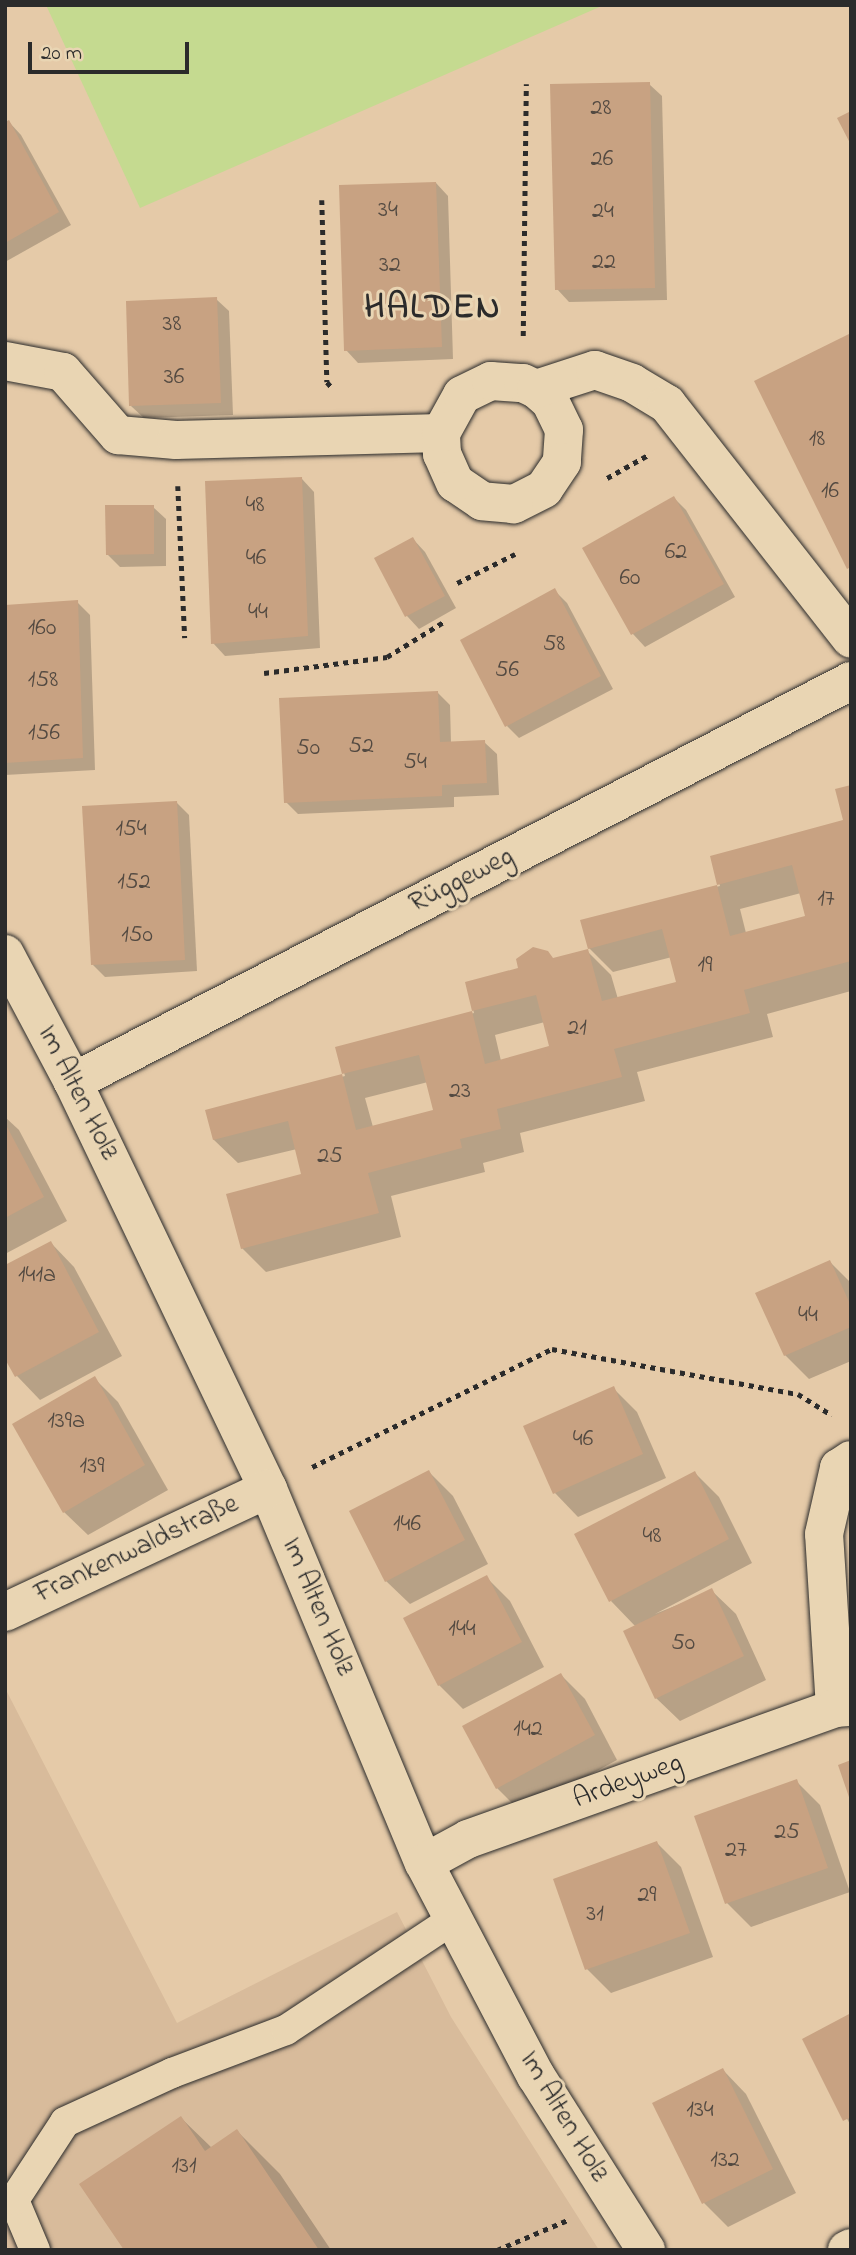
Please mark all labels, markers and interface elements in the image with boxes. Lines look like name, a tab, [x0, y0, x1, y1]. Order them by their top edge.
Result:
scale bar	[32, 28, 192, 72]
text: 20 m	[41, 39, 82, 69]
house number: 28	[591, 95, 611, 123]
house number: 26	[591, 146, 613, 174]
house number: 34	[378, 197, 398, 225]
house number: 24	[592, 198, 614, 226]
house number: 22	[592, 249, 616, 277]
house number: 32	[379, 252, 401, 280]
district label: HALDEN	[365, 288, 501, 330]
house number: 38	[163, 311, 181, 339]
house number: 36	[164, 364, 184, 392]
house number: 18	[809, 426, 825, 454]
house number: 16	[821, 478, 839, 506]
house number: 48	[246, 492, 264, 520]
house number: 62	[665, 539, 687, 567]
house number: 46	[246, 545, 266, 573]
house number: 60	[620, 565, 640, 593]
house number: 44	[248, 599, 268, 627]
house number: 160	[28, 615, 56, 643]
house number: 58	[543, 631, 565, 659]
house number: 56	[495, 657, 519, 685]
house number: 158	[28, 667, 58, 695]
house number: 156	[28, 720, 60, 748]
house number: 52	[348, 733, 374, 761]
house number: 50	[296, 735, 320, 763]
house number: 54	[403, 749, 427, 777]
house number: 154	[115, 816, 147, 844]
street label: Rüggeweg	[404, 840, 520, 922]
house number: 152	[117, 869, 151, 897]
house number: 17	[817, 886, 835, 914]
house number: 150	[121, 922, 153, 950]
house number: 19	[698, 952, 712, 980]
house number: 21	[567, 1015, 587, 1043]
street label: Im Alten Holz	[29, 1020, 125, 1166]
house number: 23	[449, 1078, 471, 1106]
house number: 25	[317, 1143, 343, 1171]
house number: 141a	[18, 1262, 56, 1290]
house number: 44	[798, 1302, 818, 1330]
house number: 139a	[47, 1408, 85, 1436]
house number: 46	[573, 1426, 593, 1454]
house number: 139	[80, 1453, 104, 1481]
street label: Frankenwaldstraße	[30, 1488, 244, 1612]
house number: 146	[393, 1511, 421, 1539]
house number: 48	[643, 1523, 661, 1551]
street label: Im Alten Holz	[273, 1533, 361, 1681]
house number: 144	[448, 1616, 476, 1644]
house number: 50	[671, 1630, 695, 1658]
house number: 142	[513, 1716, 543, 1744]
street label: Ardeyweg	[569, 1747, 687, 1817]
house number: 25	[774, 1819, 800, 1847]
house number: 27	[725, 1837, 747, 1865]
house number: 29	[637, 1882, 657, 1910]
house number: 31	[586, 1901, 604, 1929]
street label: Im Alten Holz	[511, 2046, 615, 2188]
house number: 134	[686, 2097, 714, 2125]
house number: 132	[710, 2147, 740, 2175]
house number: 131	[171, 2153, 197, 2181]

